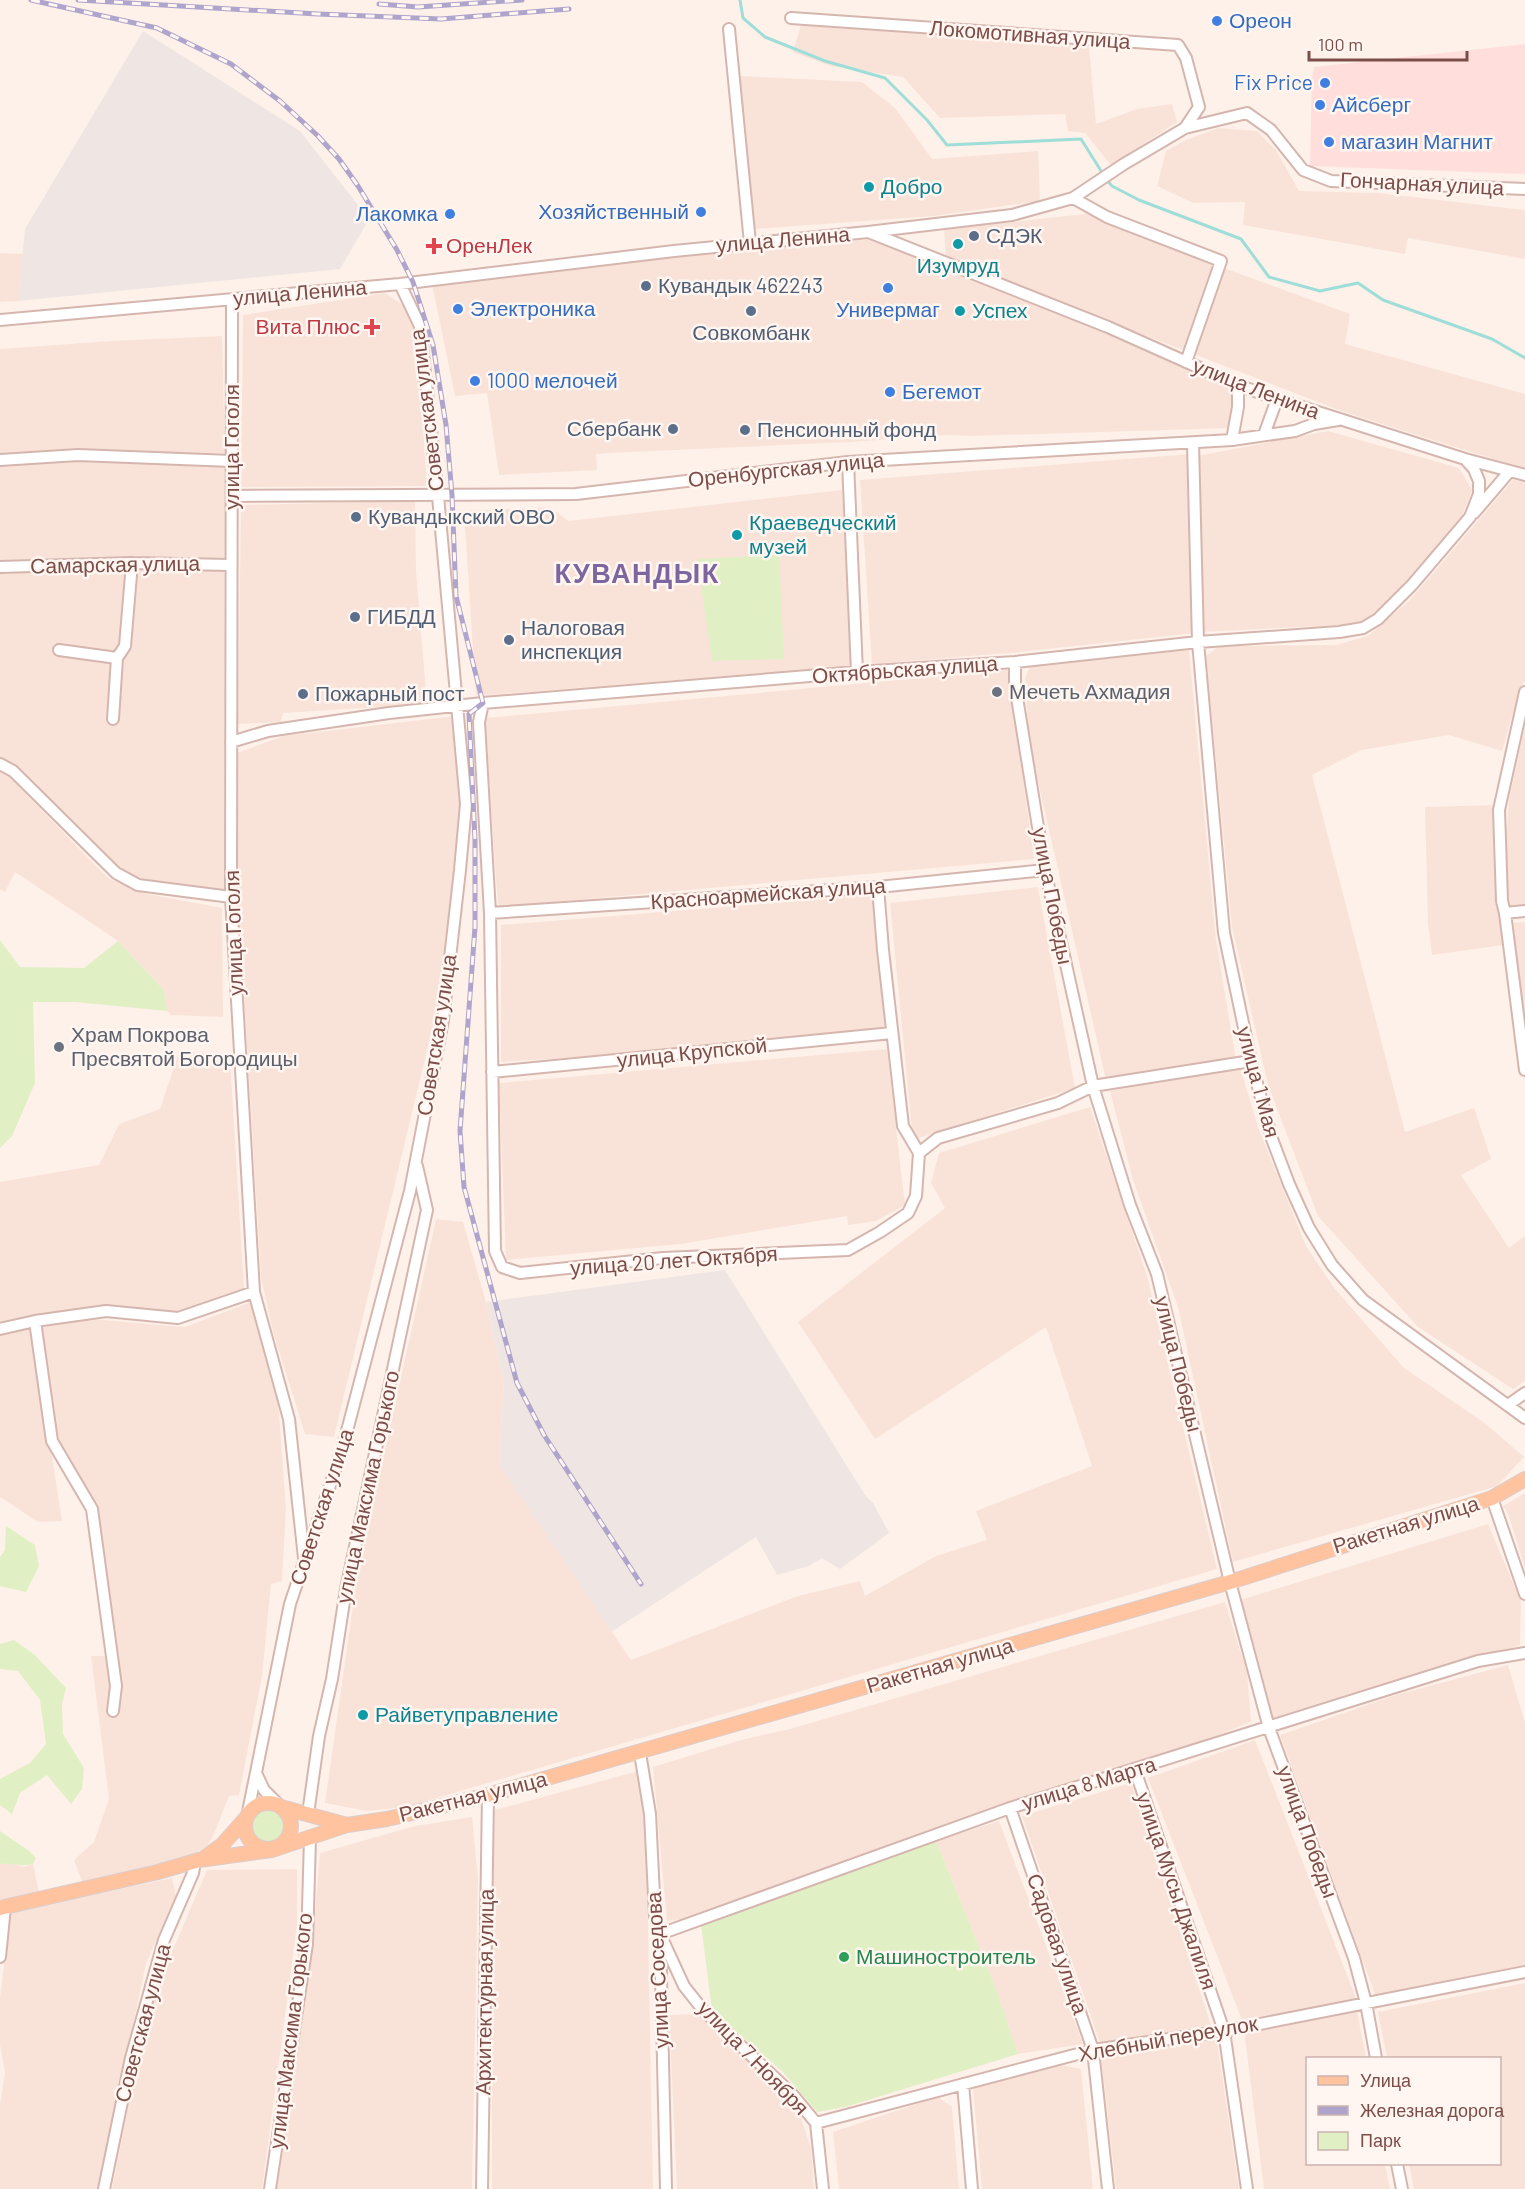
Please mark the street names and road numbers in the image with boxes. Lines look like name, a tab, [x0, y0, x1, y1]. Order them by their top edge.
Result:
street label: Локомотивная улица	[929, 14, 1132, 53]
street label: Гончарная улица	[1339, 166, 1505, 199]
street label: улица Ленина	[715, 220, 851, 257]
street label: улица Ленина	[232, 273, 368, 310]
street label: Советская улица	[403, 327, 448, 493]
street label: улица Ленина	[1190, 352, 1324, 423]
street label: улица Гоголя	[218, 384, 243, 510]
street label: Оренбургская улица	[687, 446, 885, 491]
street label: Самарская улица	[30, 550, 200, 577]
street label: Октябрьская улица	[811, 650, 999, 687]
street label: улица Победы	[1028, 825, 1079, 966]
street label: улица Гоголя	[218, 870, 247, 996]
street label: Красноармейская улица	[649, 872, 887, 913]
street label: Советская улица	[410, 952, 461, 1117]
street label: улица 1 Мая	[1233, 1023, 1286, 1140]
street label: улица Крупской	[616, 1031, 768, 1072]
street label: улица 20 лет Октября	[569, 1240, 778, 1279]
street label: улица Победы	[1151, 1293, 1208, 1434]
street label: улица Максима Горького	[330, 1368, 403, 1605]
street label: Советская улица	[283, 1425, 358, 1588]
street label: Ракетная улица	[1329, 1489, 1482, 1558]
street label: Ракетная улица	[863, 1632, 1016, 1697]
street label: улица 8 Марта	[1019, 1750, 1159, 1815]
street label: улица Победы	[1273, 1762, 1344, 1901]
street label: Ракетная улица	[396, 1765, 550, 1826]
street label: улица Мусы Джалиля	[1132, 1788, 1223, 1993]
street label: Садовая улица	[1023, 1870, 1094, 2017]
street label: Архитектурная улица	[469, 1888, 498, 2095]
street label: улица Соседова	[640, 1891, 673, 2049]
street label: улица Максима Горького	[263, 1911, 316, 2150]
street label: Советская улица	[108, 1940, 175, 2105]
street label: улица 7 Ноября	[693, 1995, 815, 2119]
street label: Хлебный переулок	[1076, 2009, 1260, 2066]

